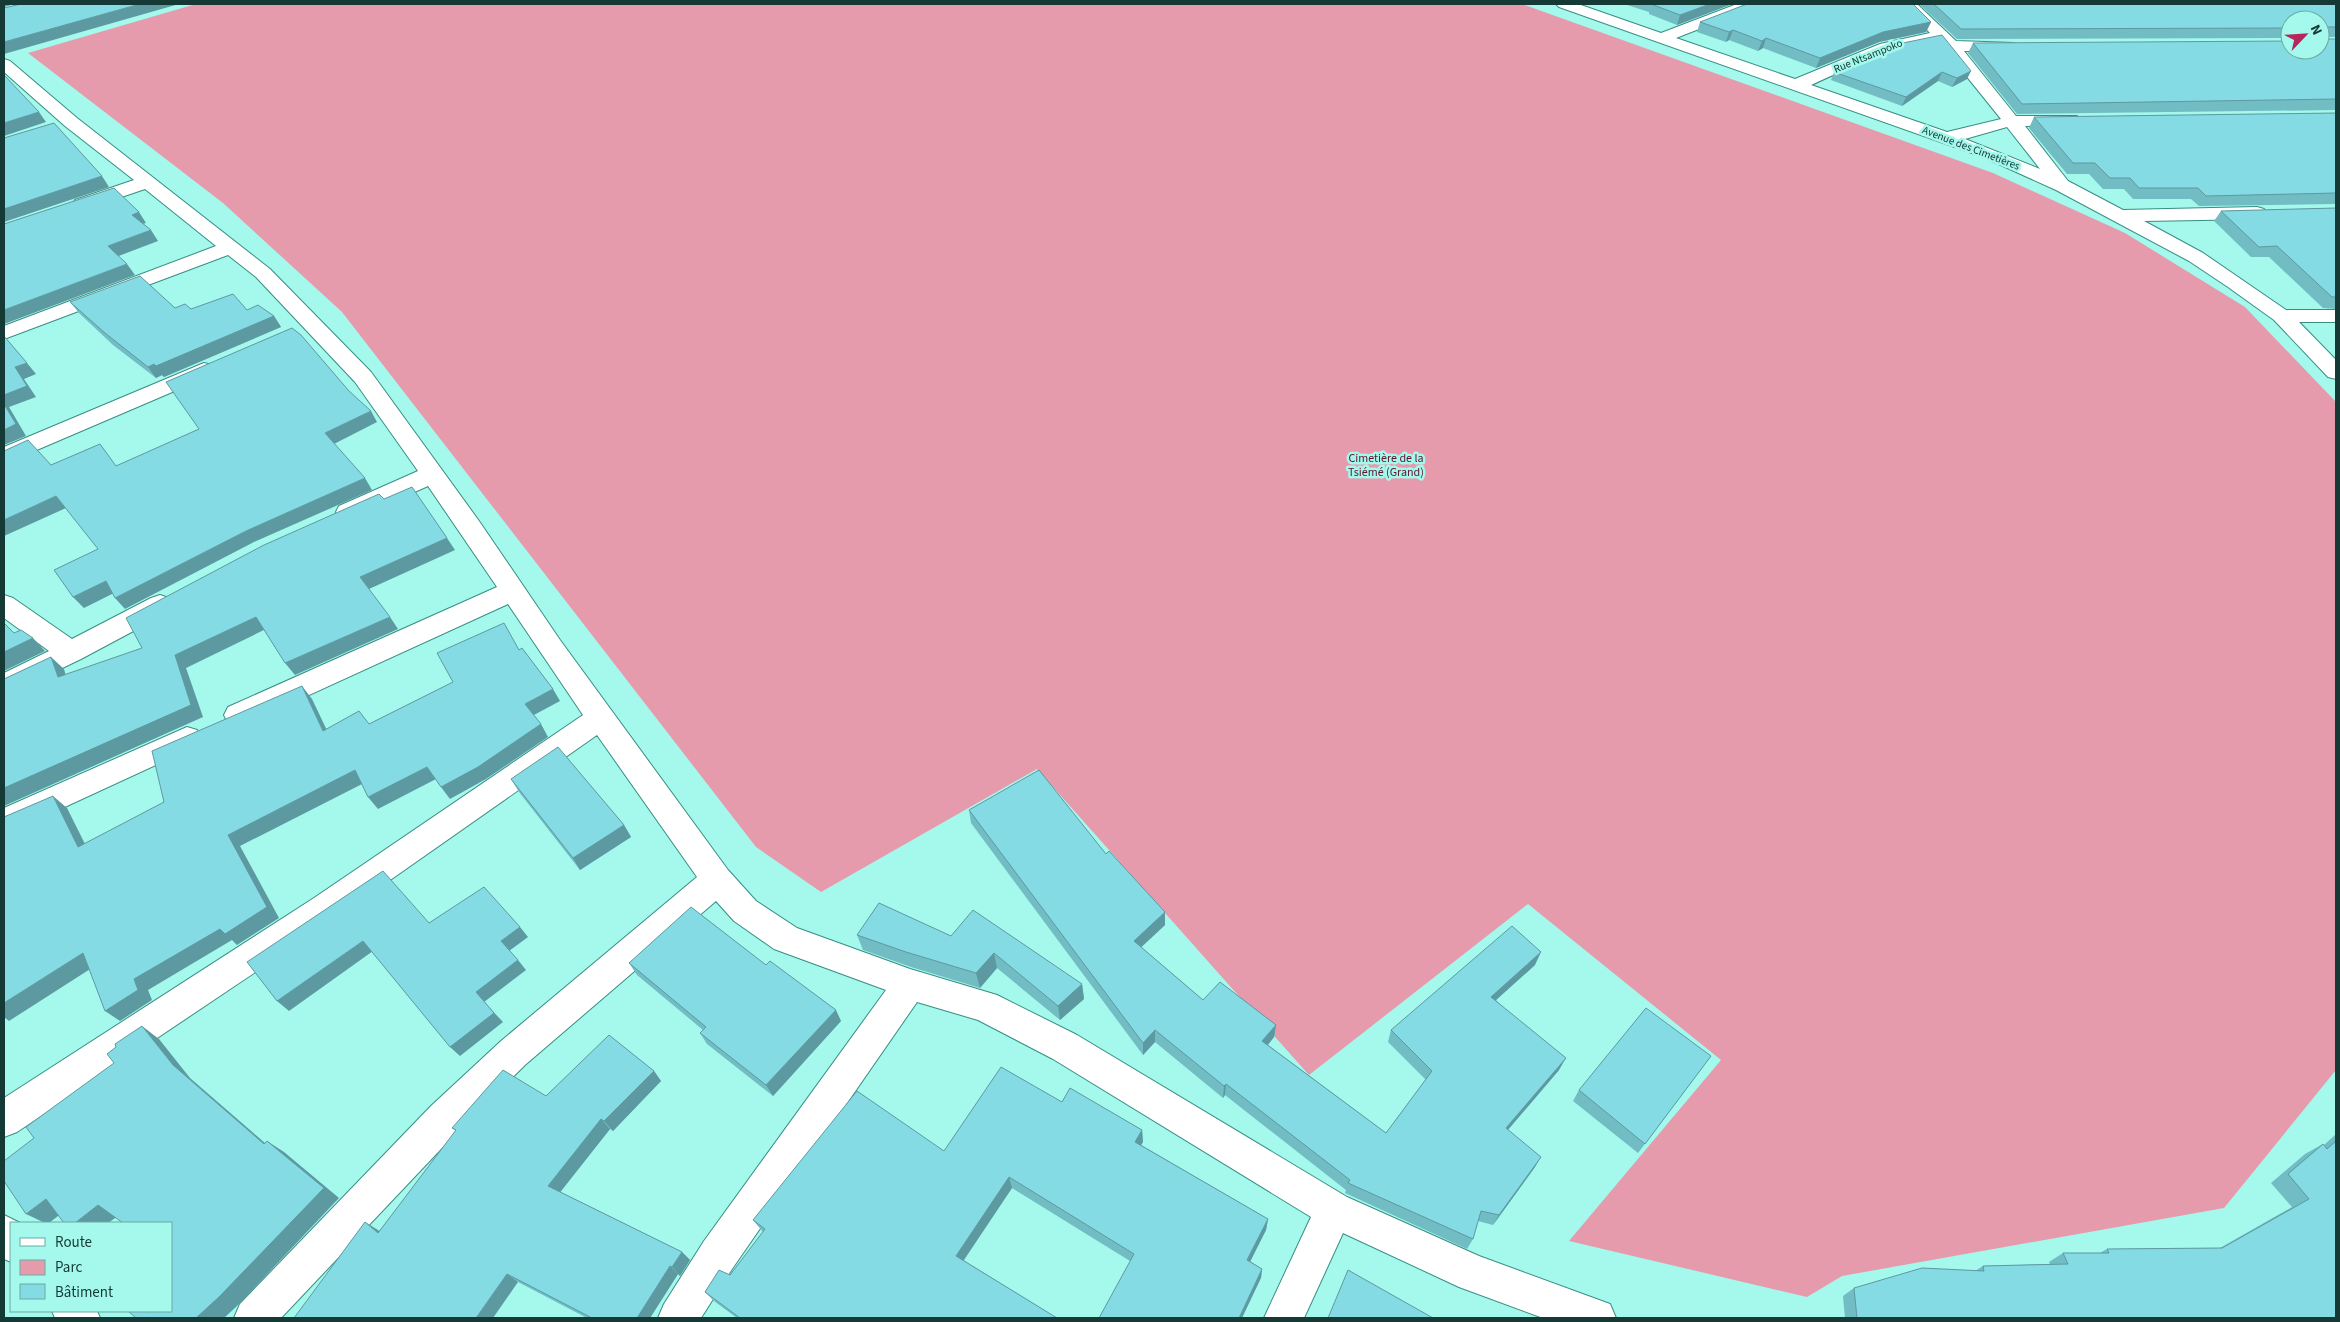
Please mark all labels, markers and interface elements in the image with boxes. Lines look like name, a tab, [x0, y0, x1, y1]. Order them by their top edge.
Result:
north arrow	[2280, 10, 2330, 60]
text: N	[2305, 21, 2327, 38]
street label: Rue Ntsampoko	[1831, 35, 1905, 77]
street label: Avenue des Cimetières	[1920, 122, 2022, 174]
park label: Cimetière de la Tsiémé (Grand)	[1348, 450, 1424, 481]
legend	[10, 1222, 172, 1312]
text: Route	[55, 1232, 92, 1253]
text: Parc	[55, 1257, 82, 1278]
text: Bâtiment	[55, 1282, 113, 1303]

